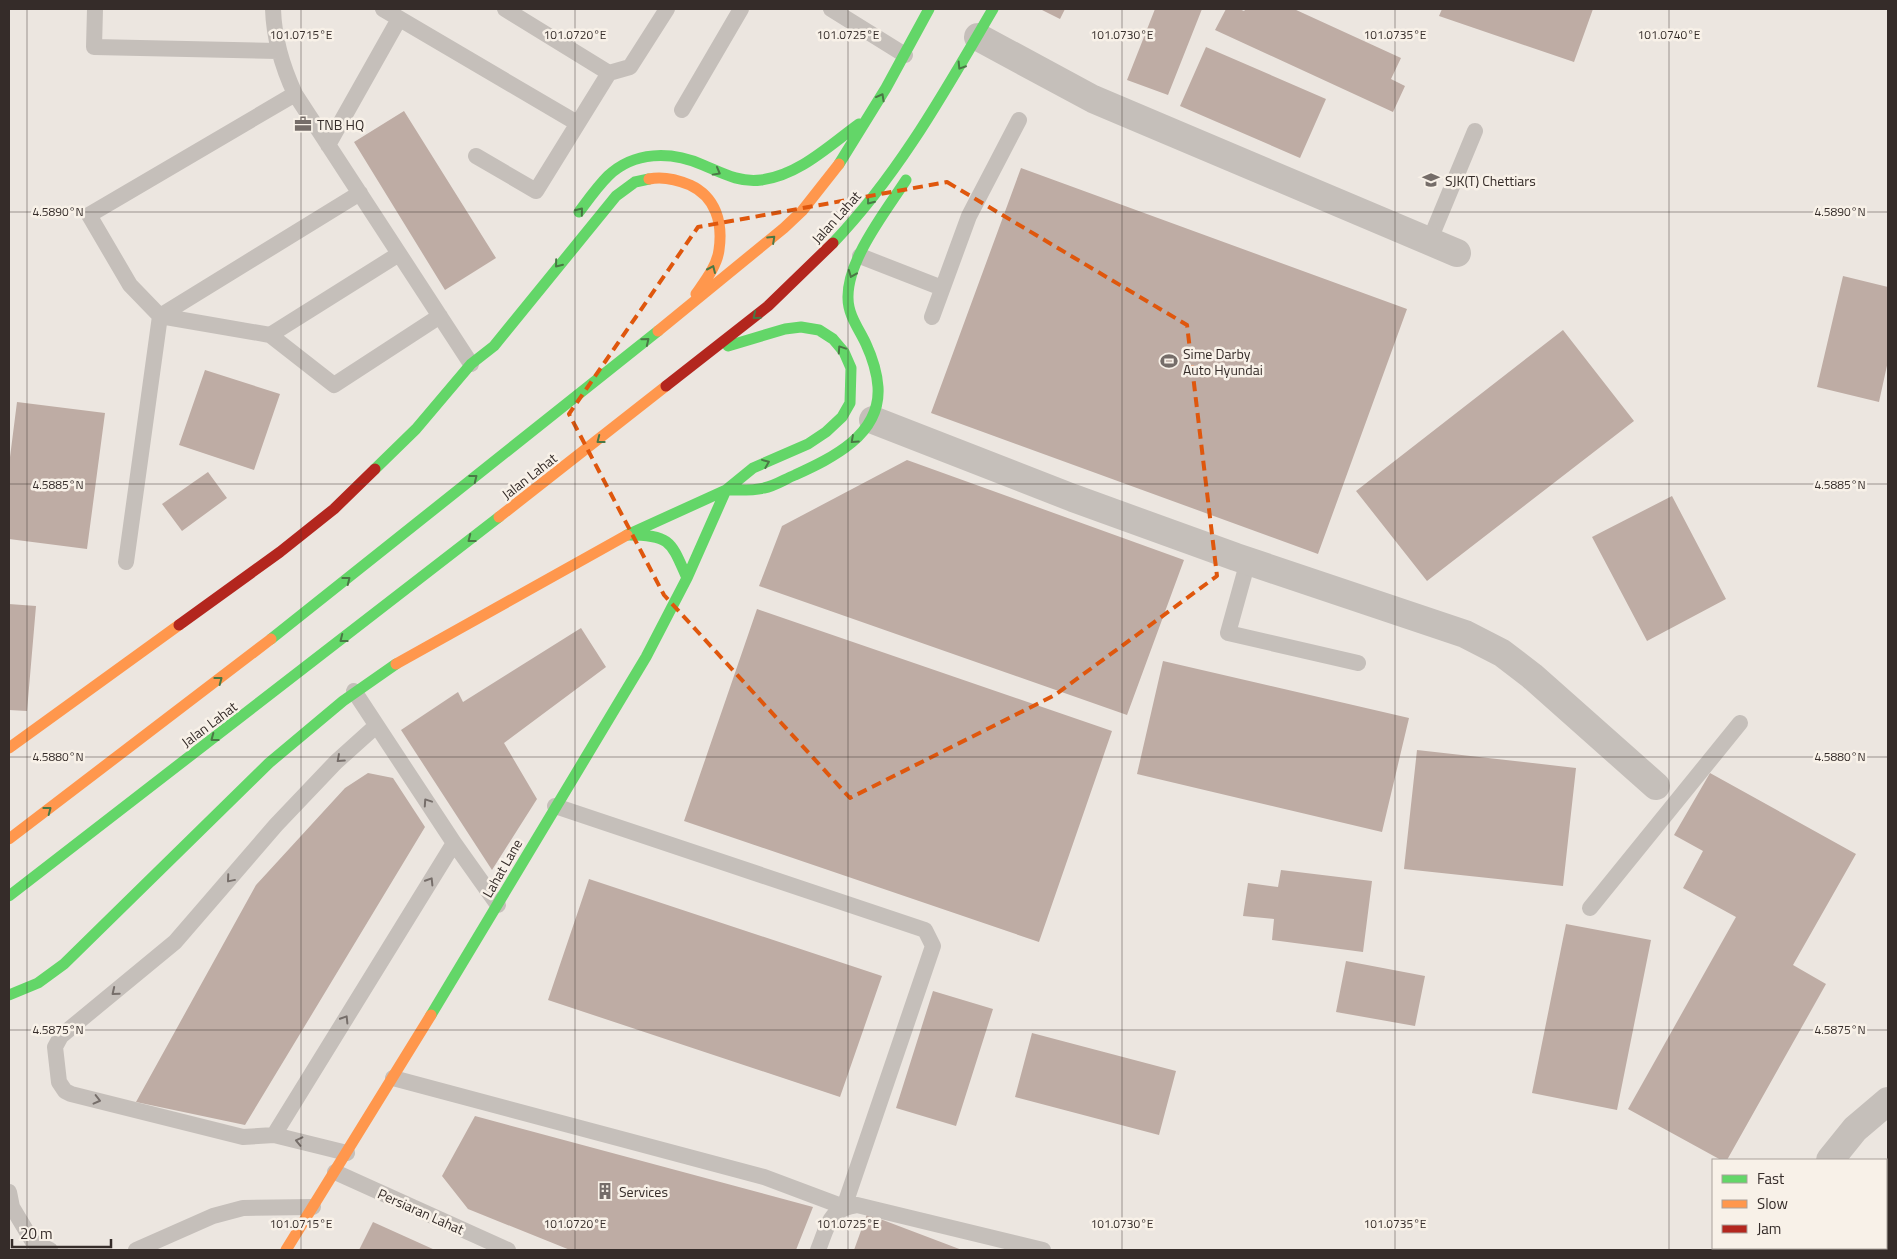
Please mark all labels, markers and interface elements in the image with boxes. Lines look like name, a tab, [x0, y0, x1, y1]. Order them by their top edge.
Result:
text: 101.0715°E	[270, 25, 333, 44]
text: 101.0720°E	[544, 25, 607, 44]
text: 101.0725°E	[817, 25, 880, 44]
text: 101.0730°E	[1091, 25, 1154, 44]
text: 101.0735°E	[1364, 25, 1427, 44]
text: 101.0740°E	[1638, 25, 1701, 44]
one-way arrow	[957, 61, 967, 70]
one-way arrow	[875, 94, 885, 103]
office icon: TNB HQ	[293, 114, 313, 134]
place label: TNB HQ	[317, 114, 364, 135]
one-way arrow	[712, 165, 721, 175]
school or university icon: SJK(T) Chettiars	[1421, 170, 1441, 190]
place label: SJK(T) Chettiars	[1445, 170, 1536, 191]
street label: Jalan Lahat	[806, 186, 866, 248]
one-way arrow	[868, 195, 876, 204]
text: 4.5890°N	[32, 202, 84, 221]
text: 4.5890°N	[1814, 202, 1866, 221]
one-way arrow	[575, 208, 583, 217]
one-way arrow	[767, 236, 776, 245]
one-way arrow	[556, 258, 564, 267]
one-way arrow	[705, 265, 716, 274]
one-way arrow	[848, 269, 859, 278]
one-way arrow	[753, 310, 762, 318]
one-way arrow	[640, 339, 649, 347]
place label: Sime Darby Auto Hyundai	[1183, 343, 1263, 380]
one-way arrow	[838, 345, 847, 355]
sports icon: Sime Darby Auto Hyundai	[1159, 351, 1179, 371]
one-way arrow	[596, 434, 605, 443]
one-way arrow	[851, 434, 860, 443]
street label: Jalan Lahat	[497, 448, 561, 504]
one-way arrow	[761, 459, 770, 469]
text: 4.5885°N	[32, 475, 84, 494]
text: 4.5885°N	[1814, 475, 1866, 494]
one-way arrow	[468, 476, 477, 484]
one-way arrow	[468, 534, 477, 542]
one-way arrow	[341, 577, 350, 585]
one-way arrow	[340, 634, 349, 642]
one-way arrow	[213, 677, 222, 685]
street label: Jalan Lahat	[177, 696, 241, 752]
one-way arrow	[211, 733, 220, 742]
text: 4.5880°N	[32, 747, 84, 766]
text: 4.5880°N	[1814, 747, 1866, 766]
one-way arrow	[337, 753, 346, 762]
one-way arrow	[423, 798, 433, 807]
one-way arrow	[42, 806, 51, 815]
street label: Lahat Lane	[477, 835, 527, 901]
one-way arrow	[227, 873, 236, 882]
one-way arrow	[424, 877, 434, 886]
one-way arrow	[112, 987, 121, 995]
one-way arrow	[339, 1016, 349, 1025]
text: 4.5875°N	[32, 1020, 84, 1039]
text: 4.5875°N	[1814, 1020, 1866, 1039]
one-way arrow	[93, 1095, 101, 1105]
one-way arrow	[296, 1137, 304, 1147]
legend	[1712, 1159, 1887, 1249]
text: Fast	[1757, 1167, 1785, 1190]
building icon: Services	[595, 1181, 615, 1201]
place label: Services	[619, 1181, 668, 1202]
street label: Persiaran Lahat	[375, 1183, 468, 1239]
text: Slow	[1757, 1192, 1788, 1215]
text: 101.0715°E	[270, 1214, 333, 1233]
text: 101.0720°E	[544, 1214, 607, 1233]
text: 101.0725°E	[817, 1214, 880, 1233]
text: 101.0730°E	[1091, 1214, 1154, 1233]
text: 101.0735°E	[1364, 1214, 1427, 1233]
scale bar	[12, 1216, 111, 1248]
text: Jam	[1757, 1217, 1781, 1240]
text: 20 m	[20, 1222, 53, 1245]

